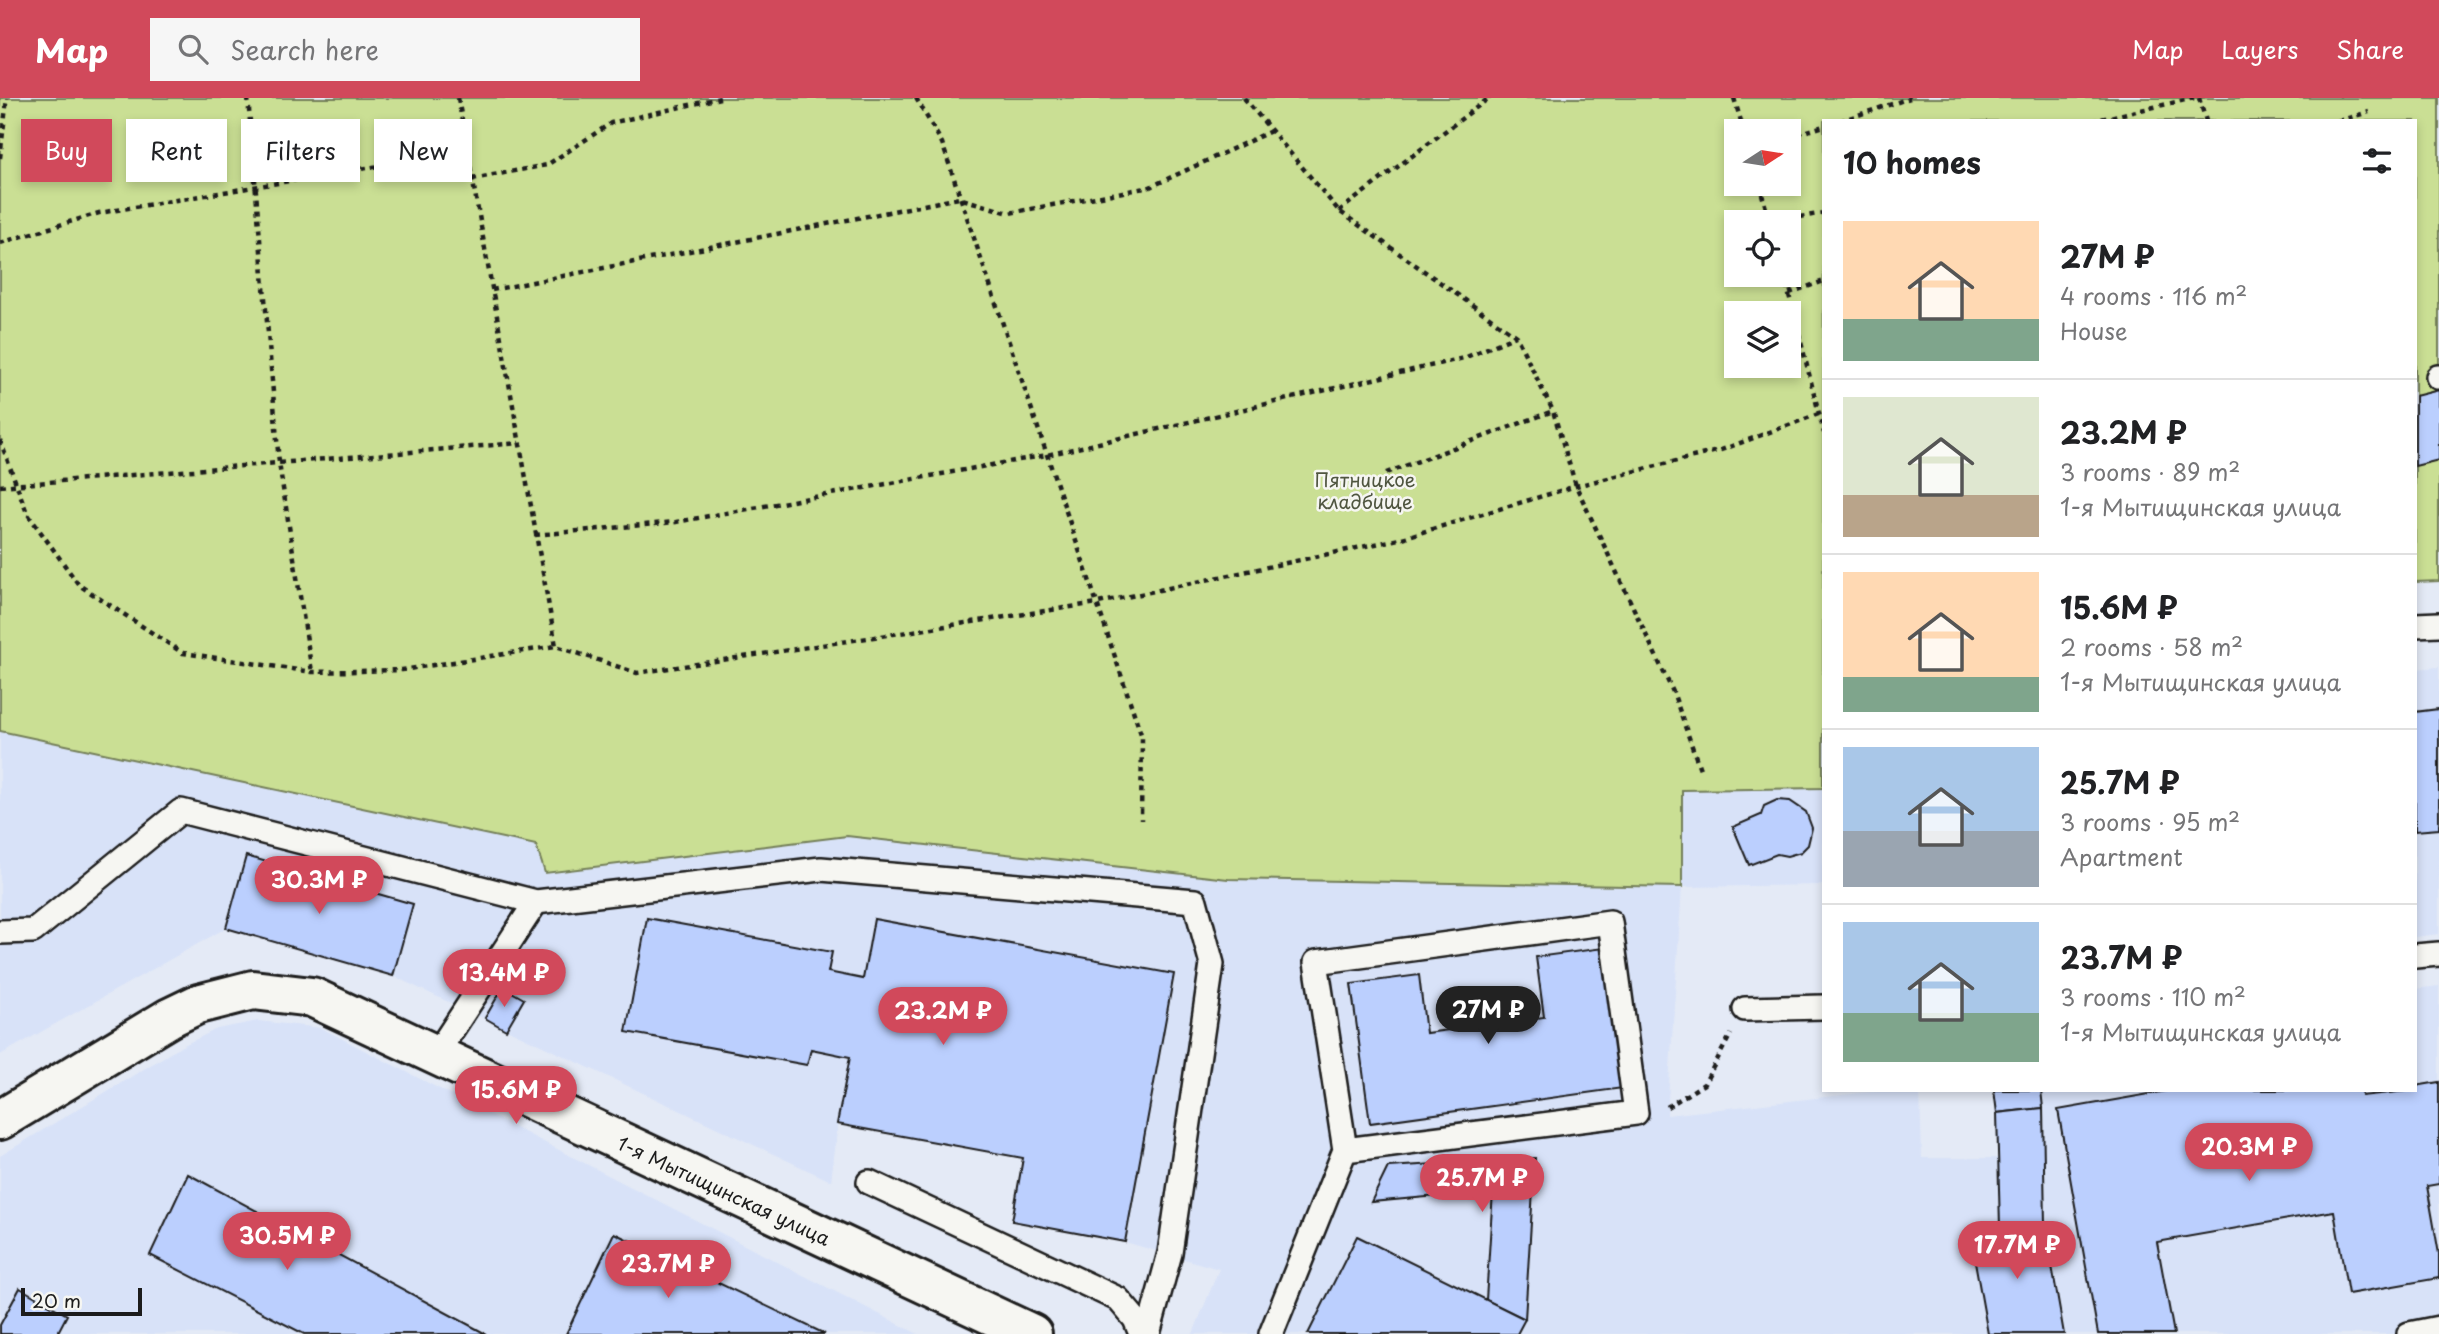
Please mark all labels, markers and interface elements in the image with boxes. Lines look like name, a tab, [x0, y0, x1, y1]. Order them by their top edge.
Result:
search box	[150, 18, 640, 81]
text: Map	[35, 24, 108, 74]
icon: search	[174, 30, 212, 68]
text: Search here	[230, 30, 379, 69]
text: Map	[2132, 31, 2183, 67]
text: Layers	[2221, 31, 2298, 67]
text: Share	[2336, 31, 2404, 67]
chip: Buy	[21, 119, 112, 182]
chip: Rent	[126, 119, 227, 182]
chip: Filters	[241, 119, 360, 182]
chip: New	[374, 119, 472, 182]
north arrow	[1724, 119, 1801, 196]
map controls	[1724, 119, 1801, 378]
text: 10 homes	[1843, 139, 1981, 184]
icon: filters	[2358, 142, 2396, 180]
button: locate	[1724, 210, 1801, 287]
text: 27M ₽	[2060, 233, 2155, 278]
icon: home	[1899, 249, 1983, 333]
text: 4 rooms · 116 m²	[2060, 278, 2247, 313]
button: layers	[1724, 301, 1801, 378]
text: House	[2060, 313, 2127, 348]
text: 23.2M ₽	[2060, 409, 2187, 454]
icon: home	[1899, 425, 1983, 509]
text: 3 rooms · 89 m²	[2060, 454, 2240, 489]
park label: Пятницкое кладбище	[1315, 465, 1415, 515]
text: 1-я Мытищинская улица	[2060, 489, 2341, 524]
text: 15.6M ₽	[2060, 584, 2178, 629]
icon: home	[1899, 600, 1983, 684]
text: 2 rooms · 58 m²	[2060, 629, 2243, 664]
text: 1-я Мытищинская улица	[2060, 664, 2341, 699]
text: 25.7M ₽	[2060, 759, 2180, 804]
icon: home	[1899, 775, 1983, 859]
text: 3 rooms · 95 m²	[2060, 804, 2240, 839]
text: Apartment	[2060, 839, 2183, 874]
pin: 30.3M ₽	[254, 856, 384, 916]
text: 30.3M ₽	[271, 861, 367, 896]
text: 23.7M ₽	[2060, 934, 2182, 979]
pin: 13.4M ₽	[439, 950, 569, 1009]
icon: home	[1899, 950, 1983, 1034]
text: 13.4M ₽	[459, 954, 549, 989]
text: 3 rooms · 110 m²	[2060, 979, 2246, 1014]
pin: 27M ₽	[1439, 986, 1537, 1046]
pin: 23.2M ₽	[878, 988, 1008, 1047]
text: 27M ₽	[1452, 991, 1524, 1026]
text: 23.2M ₽	[894, 992, 992, 1027]
text: 1-я Мытищинская улица	[2060, 1014, 2341, 1049]
pin: 15.6M ₽	[451, 1066, 581, 1126]
text: 15.6M ₽	[471, 1071, 561, 1106]
pin: 20.3M ₽	[2184, 1124, 2314, 1183]
street label: 1-я Мытищинская улица	[613, 1128, 835, 1252]
text: 20.3M ₽	[2201, 1128, 2297, 1163]
pin: 25.7M ₽	[1417, 1154, 1547, 1214]
text: 25.7M ₽	[1436, 1159, 1528, 1194]
pin: 30.5M ₽	[222, 1212, 352, 1272]
text: 30.5M ₽	[239, 1217, 335, 1252]
pin: 17.7M ₽	[1952, 1222, 2082, 1281]
text: 17.7M ₽	[1974, 1226, 2060, 1261]
pin: 23.7M ₽	[603, 1240, 733, 1300]
text: 23.7M ₽	[621, 1245, 715, 1280]
scale bar	[21, 1285, 142, 1317]
text: 20 m	[32, 1286, 81, 1314]

